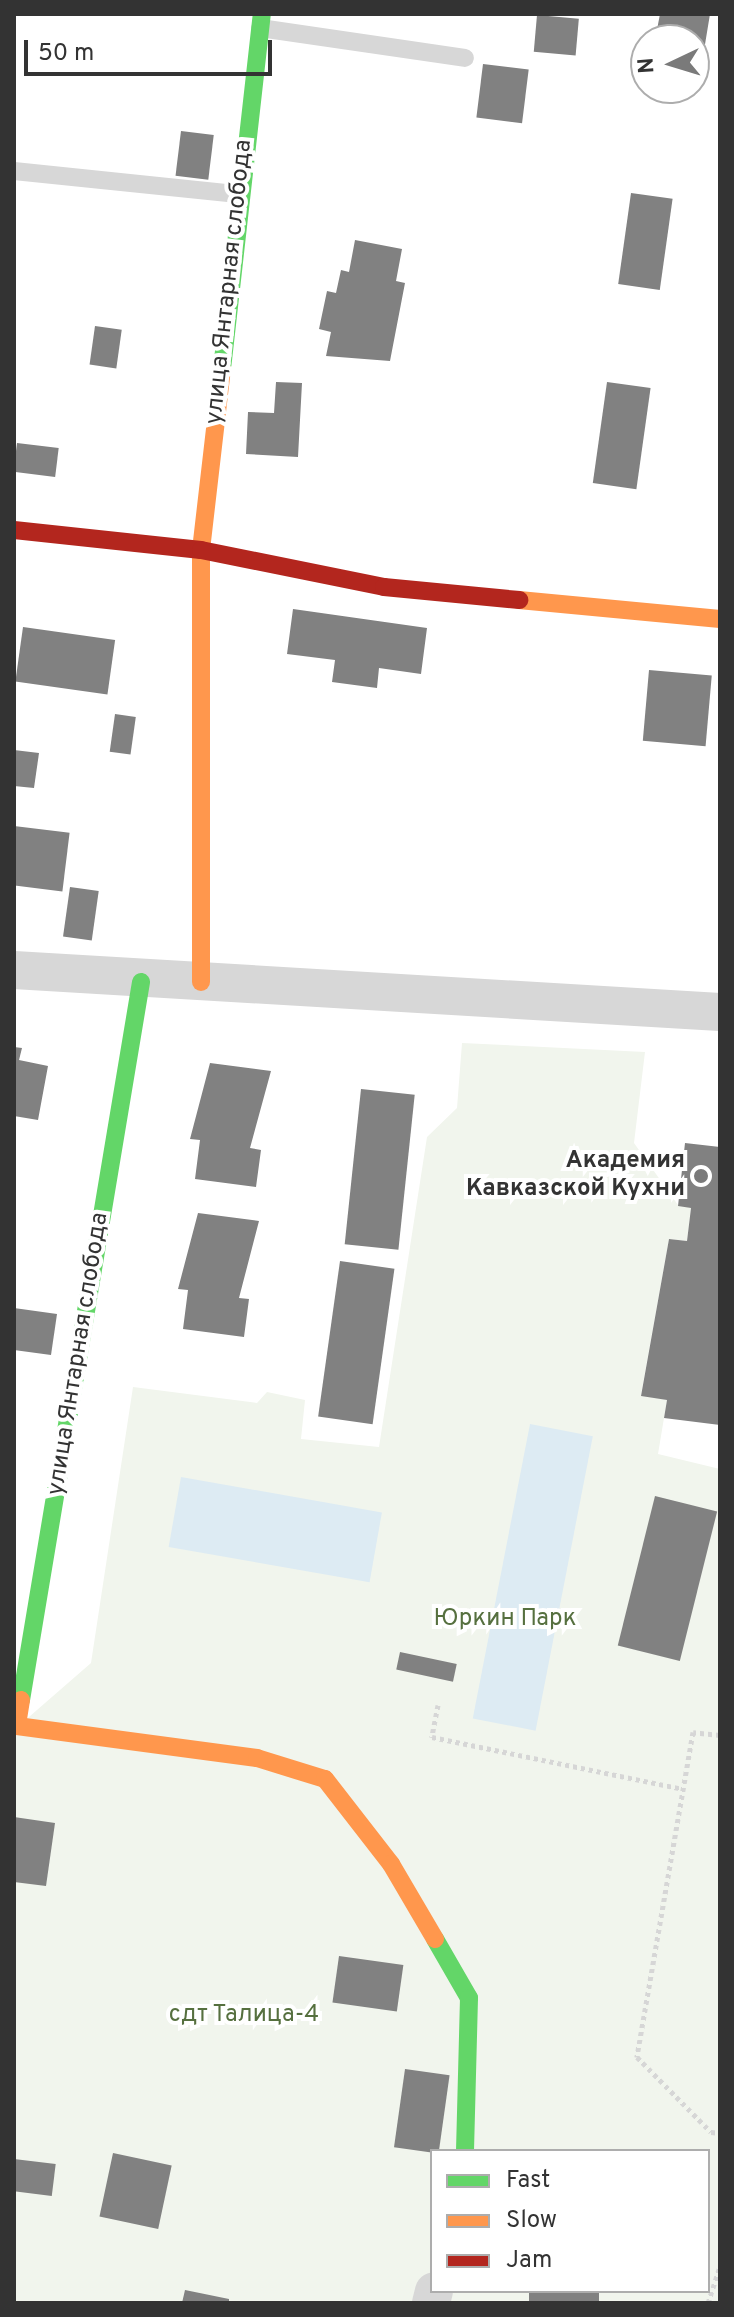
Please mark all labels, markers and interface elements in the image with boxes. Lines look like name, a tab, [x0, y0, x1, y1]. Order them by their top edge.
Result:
scale bar	[28, 24, 276, 74]
north arrow	[630, 24, 710, 104]
text: 50 m	[38, 39, 94, 69]
text: N	[634, 57, 662, 74]
street label: улица Янтарная слобода	[201, 138, 259, 426]
place label: Академия Кавказской Кухни	[466, 1148, 685, 1204]
marker: Академия Кавказской Кухни	[692, 1167, 710, 1185]
street label: улица Янтарная слобода	[42, 1210, 116, 1498]
park label: Юркин Парк	[434, 1606, 576, 1634]
park label: сдт Талица-4	[168, 2002, 320, 2030]
legend	[430, 2149, 710, 2293]
text: Fast	[506, 2166, 550, 2196]
text: Slow	[506, 2206, 557, 2236]
text: Jam	[506, 2246, 552, 2276]

